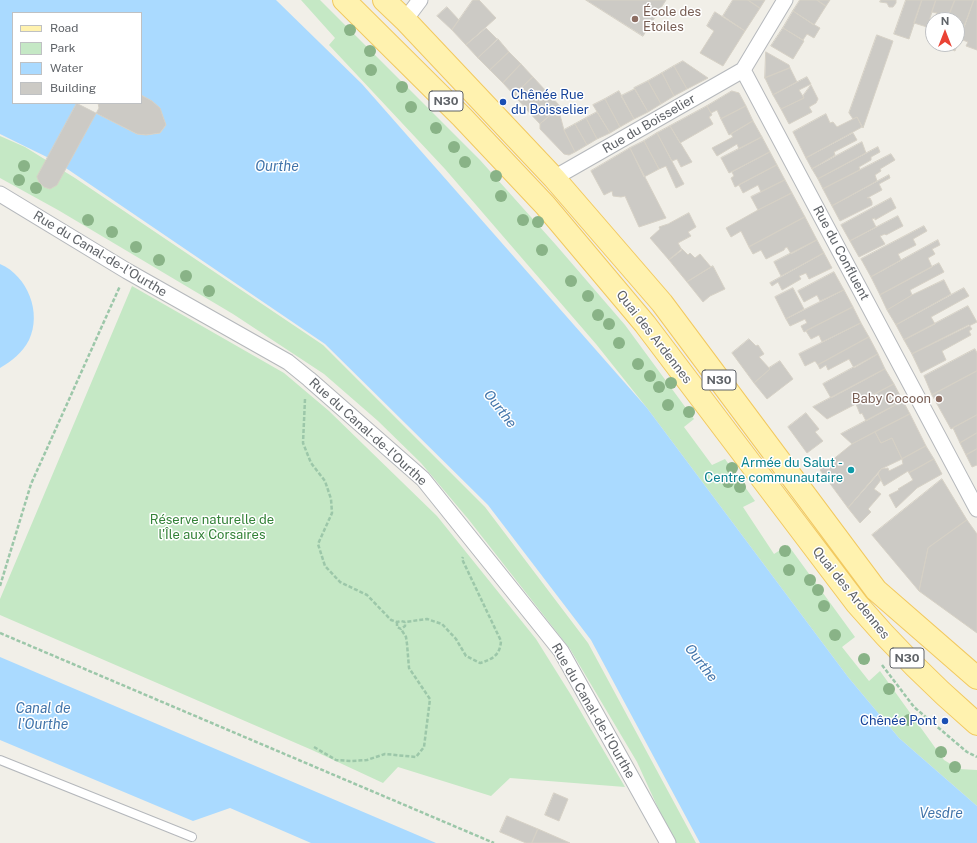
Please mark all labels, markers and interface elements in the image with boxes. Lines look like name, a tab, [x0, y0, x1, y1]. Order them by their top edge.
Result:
place label: École des Etoiles	[643, 4, 701, 35]
legend	[12, 12, 142, 104]
north arrow	[925, 12, 965, 52]
marker: École des Etoiles	[630, 14, 640, 24]
text: N	[941, 15, 949, 27]
text: Road	[50, 21, 78, 35]
text: Park	[50, 41, 76, 55]
text: Water	[50, 61, 83, 75]
text: Building	[50, 81, 96, 95]
place label: Chênée Rue du Boisselier	[511, 87, 589, 118]
road number: N30	[429, 91, 463, 111]
street label: Rue du Boisselier	[600, 91, 698, 157]
marker: Chênée Rue du Boisselier	[498, 97, 508, 107]
water label: Ourthe	[255, 159, 299, 175]
street label: Rue du Confluent	[810, 203, 872, 303]
street label: Rue du Canal-de-l'Ourthe	[30, 208, 170, 300]
street label: Quai des Ardennes	[613, 287, 695, 387]
road number: N30	[702, 370, 736, 390]
street label: Rue du Canal-de-l'Ourthe	[306, 375, 430, 489]
water label: Ourthe	[480, 387, 520, 431]
place label: Baby Cocoon	[852, 391, 931, 407]
marker: Baby Cocoon	[934, 394, 944, 404]
place label: Armée du Salut - Centre communautaire	[704, 455, 843, 486]
marker: Armée du Salut - Centre communautaire	[846, 465, 856, 475]
park label: Réserve naturelle de l'Île aux Corsaires	[150, 512, 274, 543]
street label: Quai des Ardennes	[809, 544, 893, 642]
street label: Rue du Canal-de-l'Ourthe	[548, 641, 638, 781]
water label: Ourthe	[681, 641, 721, 685]
road number: N30	[890, 648, 924, 668]
water label: Canal de l'Ourthe	[15, 701, 71, 734]
place label: Chênée Pont	[860, 713, 937, 729]
marker: Chênée Pont	[940, 716, 950, 726]
water label: Vesdre	[919, 806, 963, 822]

